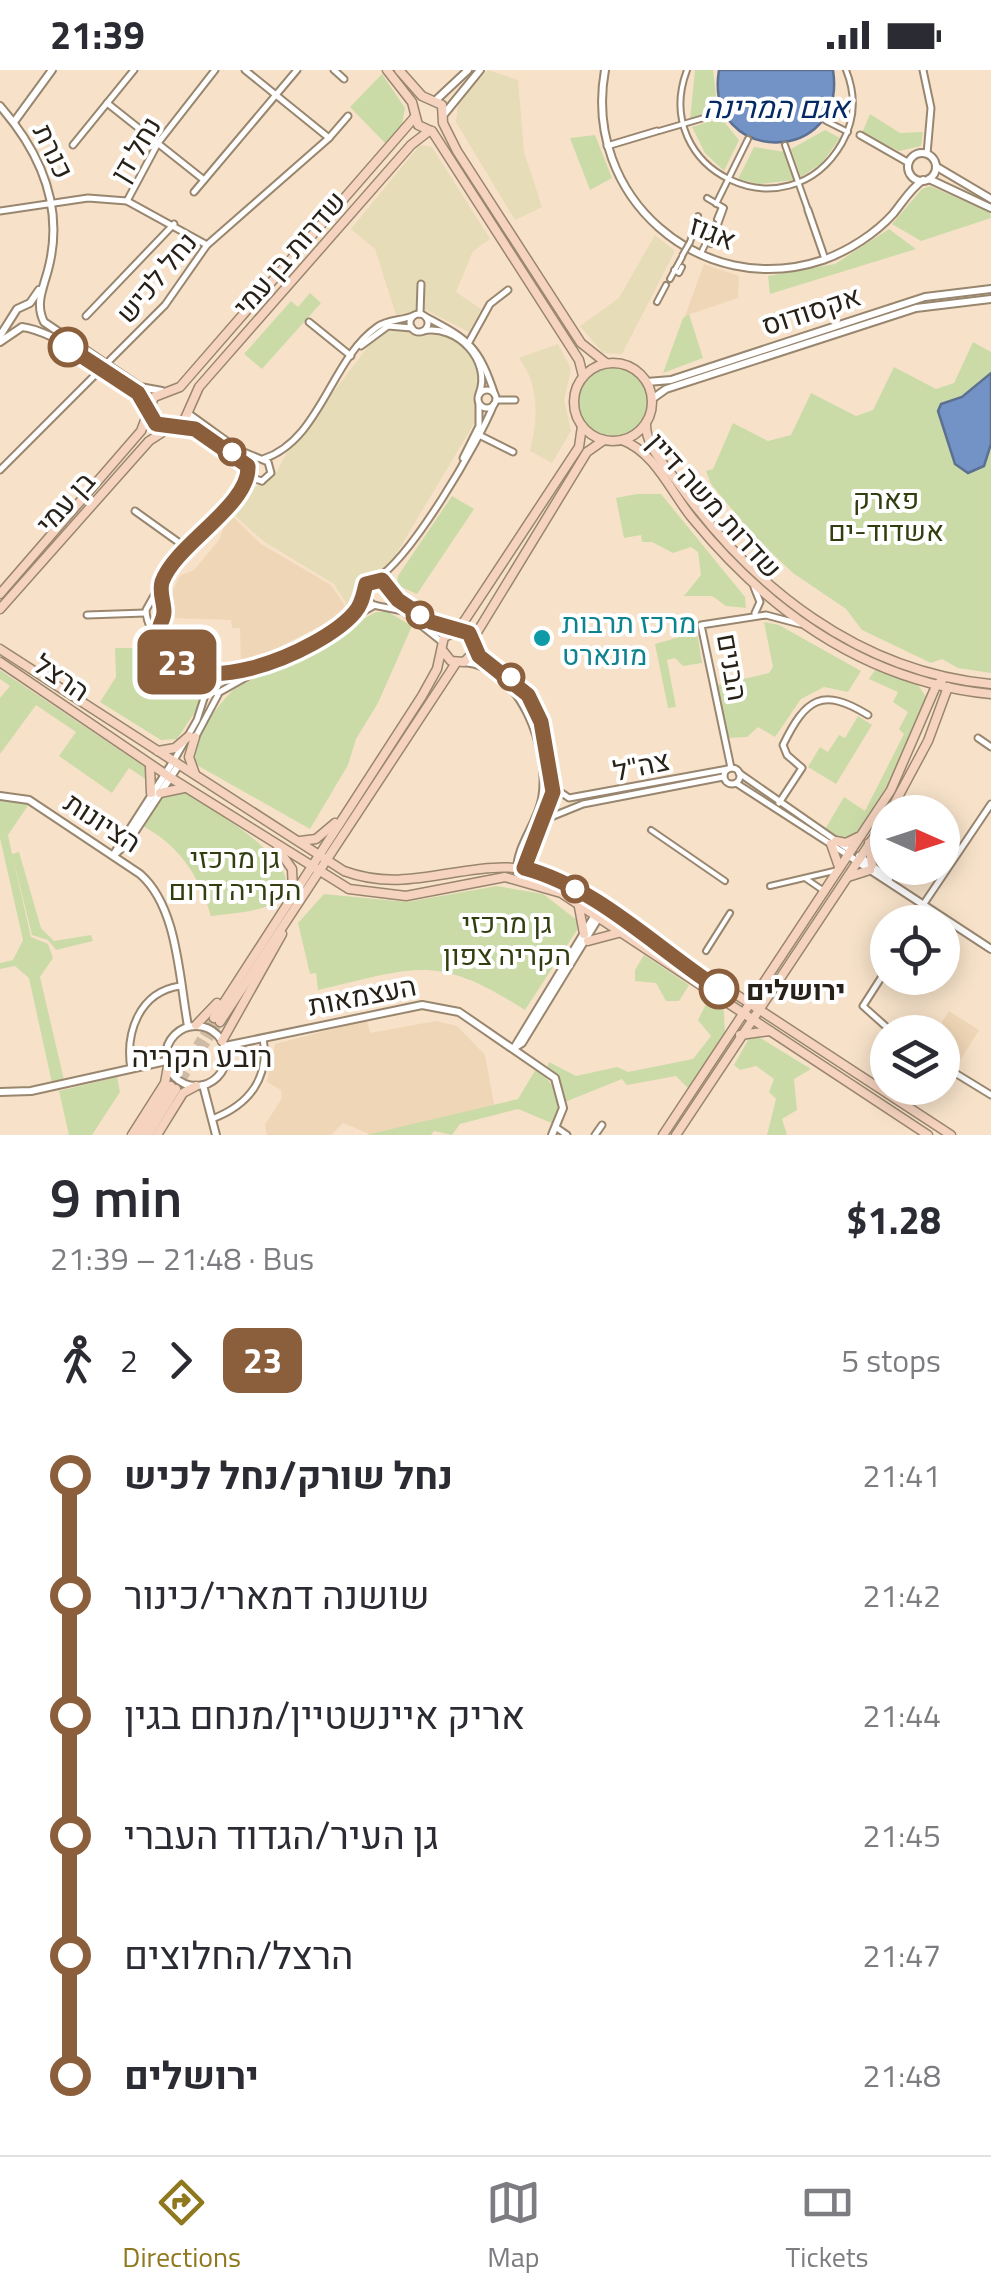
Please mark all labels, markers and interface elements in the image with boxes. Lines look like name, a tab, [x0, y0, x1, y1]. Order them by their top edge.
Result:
text: 21:39	[50, 6, 145, 64]
water label: אגם המרינה	[703, 84, 852, 130]
street label: נחל דן	[98, 108, 172, 190]
street label: כנרת	[22, 116, 86, 186]
street label: שדרות בן עמי	[222, 181, 356, 325]
street label: אגוז	[683, 203, 743, 261]
street label: נחל לכיש	[105, 222, 207, 332]
street label: אקסודוס	[756, 274, 866, 346]
unlabelled marker	[49, 328, 87, 366]
street label: שדרות משה דיין	[637, 422, 793, 588]
unlabelled marker	[219, 439, 245, 465]
street label: בן עמי	[25, 461, 105, 543]
park label: פארק אשדוד-ים	[828, 477, 944, 552]
place label: מרכז תרבות מונארט	[562, 601, 696, 676]
unlabelled marker	[407, 602, 433, 628]
marker: מרכז תרבות מונארט	[531, 627, 553, 649]
line badge: 23	[132, 630, 222, 694]
street label: הבנים	[706, 630, 760, 704]
text: 23	[157, 635, 197, 689]
street label: הרצל	[25, 642, 99, 712]
unlabelled marker	[498, 664, 524, 690]
street label: צה"ל	[609, 738, 673, 792]
street label: הציונות	[56, 781, 150, 863]
north arrow	[870, 795, 960, 885]
map controls	[870, 795, 960, 1105]
park label: גן מרכזי הקריה דרום	[168, 836, 302, 911]
unlabelled marker	[562, 876, 588, 902]
park label: גן מרכזי הקריה צפון	[443, 901, 571, 976]
button: locate	[870, 905, 960, 995]
street label: העצמאות	[304, 963, 420, 1027]
place label: ירושלים	[746, 968, 845, 1011]
marker: ירושלים	[700, 970, 738, 1008]
button: layers	[870, 1015, 960, 1105]
district label: רובע הקריה	[131, 1033, 273, 1079]
text: 9 min	[50, 1155, 182, 1238]
text: $1.28	[846, 1191, 941, 1249]
text: 21:39 – 21:48 · Bus	[50, 1234, 314, 1282]
icon: walk	[50, 1333, 105, 1388]
icon: forward	[153, 1333, 208, 1388]
text: 23	[243, 1333, 282, 1387]
text: 2	[120, 1336, 138, 1384]
text: 5 stops	[841, 1336, 941, 1384]
text: נחל שורק/נחל לכיש	[124, 1446, 453, 1504]
text: 21:41	[862, 1451, 941, 1499]
text: שושנה דמארי/כינור	[124, 1566, 430, 1624]
text: 21:42	[862, 1571, 941, 1619]
text: אריק איינשטיין/מנחם בגין	[124, 1686, 525, 1744]
text: 21:44	[862, 1691, 941, 1739]
text: גן העיר/הגדוד העברי	[124, 1806, 439, 1864]
text: 21:45	[862, 1811, 941, 1859]
text: הרצל/החלוצים	[124, 1926, 353, 1984]
text: 21:47	[862, 1931, 941, 1979]
text: ירושלים	[124, 2046, 259, 2104]
text: 21:48	[862, 2051, 941, 2099]
tab: Directions	[122, 2175, 241, 2278]
tab: Map	[486, 2175, 541, 2278]
tab: Tickets	[786, 2175, 869, 2278]

